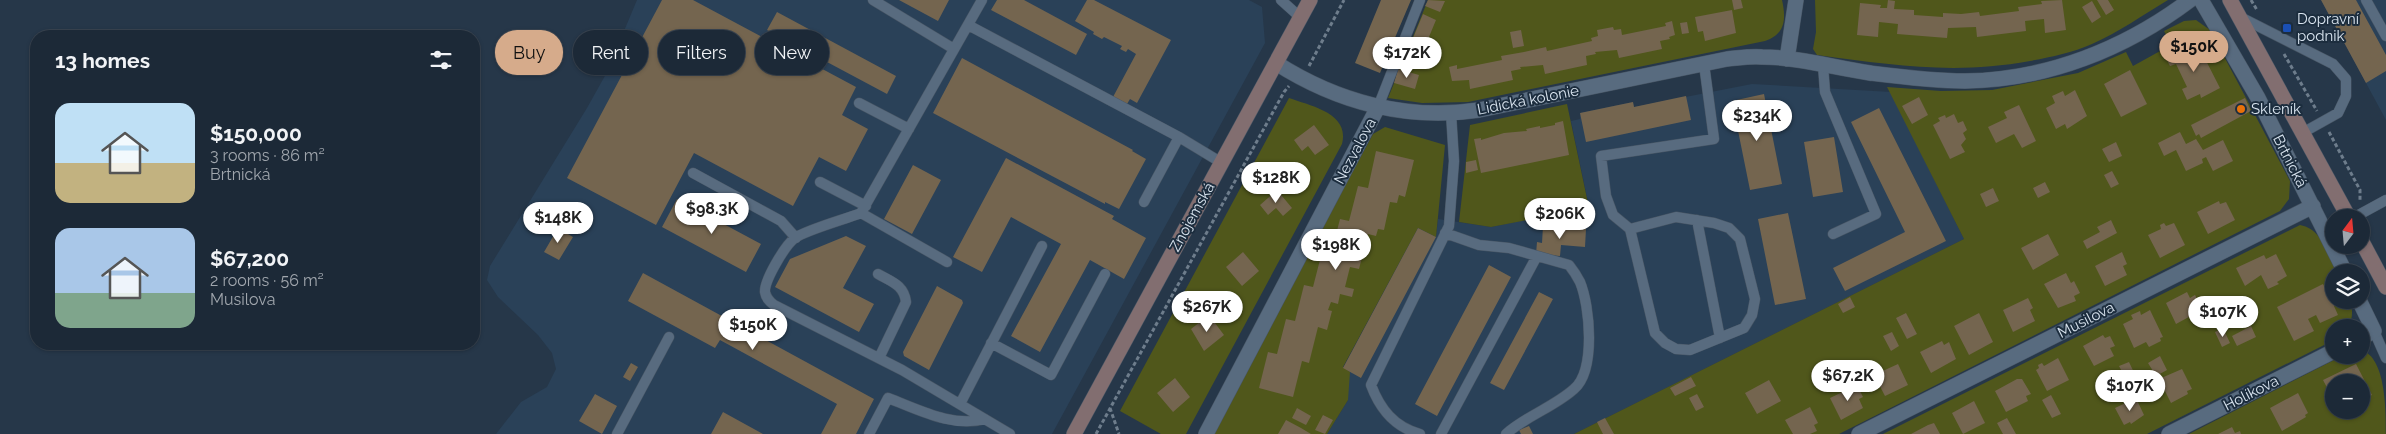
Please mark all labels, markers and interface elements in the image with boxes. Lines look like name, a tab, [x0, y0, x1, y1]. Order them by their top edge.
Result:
place label: Dopravní podnik	[2297, 10, 2360, 45]
marker: Dopravní podnik	[2281, 22, 2293, 34]
chip: Buy	[495, 30, 563, 75]
chip: Rent	[573, 30, 648, 75]
chip: Filters	[658, 30, 745, 75]
chip: New	[755, 30, 829, 75]
pin: $150K	[2159, 30, 2229, 73]
pin: $172K	[1372, 36, 1442, 79]
text: $150K	[2170, 37, 2218, 56]
text: $172K	[1384, 43, 1430, 62]
icon: filters	[427, 46, 455, 74]
text: 13 homes	[55, 48, 150, 73]
street label: Lidická kolonie	[1476, 81, 1580, 119]
pin: $234K	[1722, 100, 1792, 142]
place label: Skleník	[2251, 100, 2301, 118]
marker: Skleník	[2235, 103, 2247, 115]
text: $234K	[1733, 106, 1781, 125]
street label: Nezvalova	[1330, 115, 1380, 187]
text: $150,000	[210, 121, 302, 146]
icon: home	[95, 123, 155, 183]
street label: Brtnická	[2269, 132, 2311, 190]
text: 3 rooms · 86 m²	[210, 146, 325, 165]
pin: $128K	[1241, 162, 1311, 204]
text: Brtnická	[210, 165, 270, 184]
text: $128K	[1252, 168, 1300, 187]
street label: Znojemská	[1166, 179, 1218, 255]
pin: $98.3K	[671, 192, 753, 235]
pin: $206K	[1525, 198, 1595, 240]
text: $98.3K	[686, 199, 738, 218]
pin: $148K	[523, 202, 593, 244]
text: $206K	[1535, 204, 1585, 223]
text: $148K	[534, 208, 582, 227]
north arrow	[2325, 209, 2370, 254]
map controls	[2325, 209, 2370, 419]
pin: $198K	[1301, 228, 1371, 271]
text: $198K	[1312, 235, 1360, 254]
text: $67,200	[210, 246, 289, 271]
icon: home	[95, 248, 155, 308]
button: layers	[2325, 264, 2370, 309]
text: 2 rooms · 56 m²	[210, 271, 324, 290]
text: Musilova	[210, 290, 275, 309]
pin: $267K	[1172, 290, 1242, 333]
pin: $107K	[2188, 296, 2258, 338]
text: $267K	[1183, 297, 1231, 316]
street label: Musilova	[2055, 298, 2117, 342]
text: $107K	[2199, 302, 2247, 321]
pin: $150K	[718, 308, 788, 351]
text: $150K	[729, 315, 777, 334]
button: +	[2325, 319, 2370, 364]
pin: $67.2K	[1807, 360, 1889, 402]
text: $67.2K	[1822, 366, 1874, 385]
pin: $107K	[2095, 370, 2165, 412]
street label: Holíkova	[2220, 371, 2282, 415]
button: −	[2325, 374, 2370, 419]
text: $107K	[2106, 376, 2154, 395]

